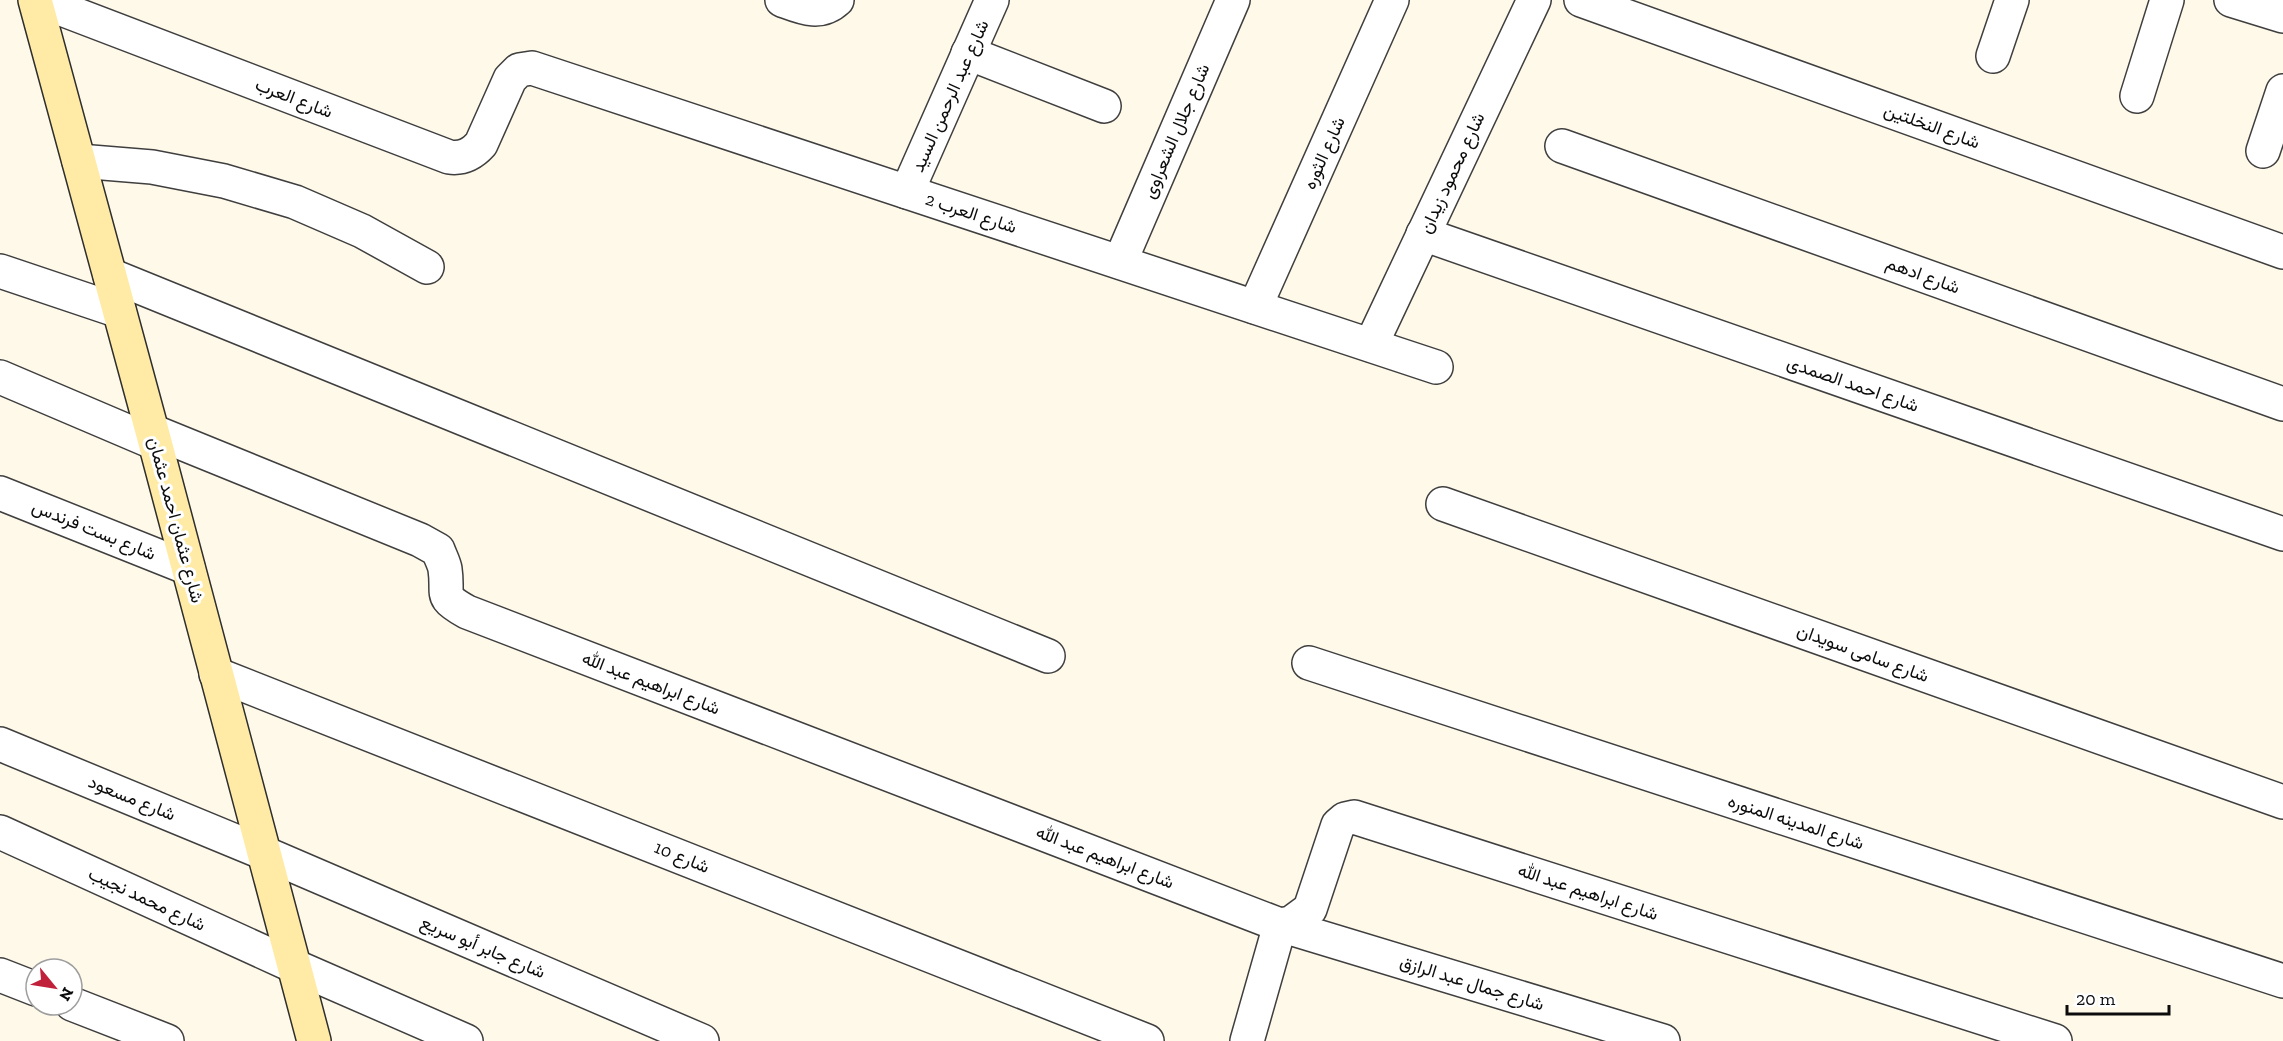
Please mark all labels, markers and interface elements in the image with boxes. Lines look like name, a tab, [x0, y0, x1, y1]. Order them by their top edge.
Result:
street label: شارع عبد الرحمن السيد	[906, 16, 994, 176]
street label: شارع جلال الشعراوى	[1138, 60, 1215, 202]
street label: شارع العرب	[252, 73, 336, 124]
street label: شارع النخلتين	[1881, 99, 1983, 154]
street label: شارع محمود زيدان	[1414, 109, 1491, 237]
street label: شارع الثوره	[1298, 113, 1351, 193]
street label: شارع العرب 2	[922, 188, 1019, 239]
street label: شارع ادهم	[1883, 251, 1963, 299]
street label: شارع احمد الصمدى	[1784, 351, 1922, 418]
street label: شارع عثمان احمد عثمان	[142, 435, 209, 606]
street label: شارع بست فرندس	[29, 495, 159, 566]
street label: شارع سامى سويدان	[1794, 619, 1932, 688]
street label: شارع ابراهيم عبد الله	[578, 647, 723, 720]
street label: شارع مسعود	[85, 771, 179, 826]
street label: شارع المدينه المنوره	[1725, 790, 1867, 855]
street label: شارع ابراهيم عبد الله	[1032, 821, 1177, 894]
street label: شارع 10	[651, 836, 713, 879]
street label: شارع ابراهيم عبد الله	[1515, 859, 1661, 926]
street label: شارع محمد نجيب	[84, 862, 209, 937]
street label: شارع جابر أبو سريع	[417, 911, 549, 984]
street label: شارع جمال عبد الرازق	[1397, 951, 1547, 1016]
north arrow	[24, 957, 84, 1017]
scale bar	[2067, 978, 2169, 1016]
text: N	[55, 984, 78, 1004]
text: 20 m	[2076, 988, 2116, 1010]

